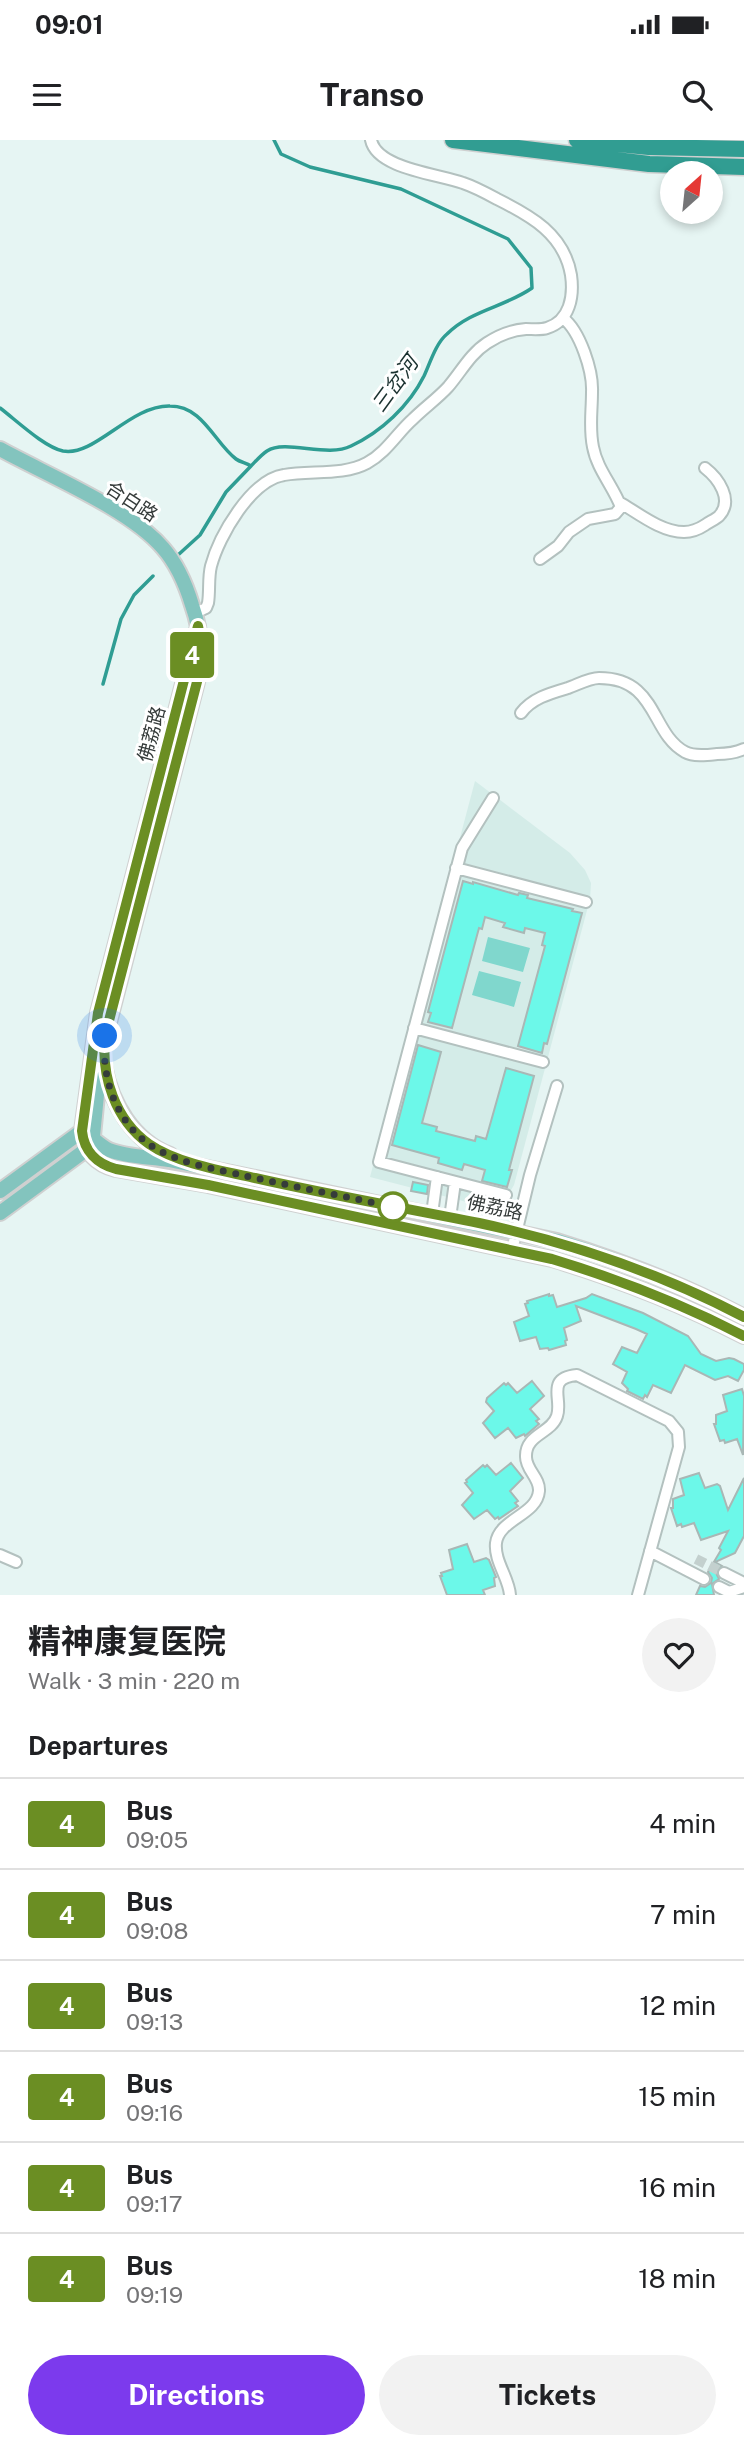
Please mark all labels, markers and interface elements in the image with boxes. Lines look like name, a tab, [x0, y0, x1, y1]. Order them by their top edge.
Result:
text: 09:01	[35, 9, 104, 40]
icon: menu	[28, 76, 66, 114]
text: Transo	[320, 76, 424, 113]
icon: search	[678, 76, 716, 114]
north arrow	[660, 161, 723, 224]
map controls	[660, 161, 723, 224]
water label: 三岔河	[366, 348, 426, 417]
street label: 合白路	[102, 476, 162, 526]
line badge: 4	[169, 632, 215, 678]
text: 4	[184, 641, 200, 669]
street label: 佛荔路	[133, 704, 169, 764]
your location	[87, 1018, 122, 1053]
street label: 佛荔路	[465, 1190, 525, 1224]
unlabelled marker	[378, 1192, 408, 1222]
button: heart	[642, 1618, 716, 1692]
text: 精神康复医院	[28, 1622, 226, 1660]
text: Walk · 3 min · 220 m	[28, 1667, 240, 1694]
text: Departures	[28, 1730, 168, 1761]
text: Bus	[126, 1795, 173, 1826]
text: 4 min	[649, 1808, 716, 1839]
text: 4	[59, 1810, 74, 1838]
text: 09:05	[126, 1826, 188, 1853]
text: Bus	[126, 1886, 173, 1917]
text: 7 min	[650, 1899, 716, 1930]
text: 4	[59, 1901, 74, 1929]
text: 09:08	[126, 1917, 188, 1944]
text: Bus	[126, 1977, 173, 2008]
text: 12 min	[640, 1990, 716, 2021]
text: 4	[59, 1992, 74, 2020]
text: 09:13	[126, 2008, 183, 2035]
text: Bus	[126, 2068, 173, 2099]
text: 15 min	[638, 2081, 716, 2112]
text: 4	[59, 2083, 74, 2111]
text: 09:16	[126, 2099, 183, 2126]
text: Bus	[126, 2159, 173, 2190]
text: 16 min	[639, 2172, 716, 2203]
text: 4	[59, 2174, 74, 2202]
text: 09:17	[126, 2190, 183, 2217]
text: Bus	[126, 2250, 173, 2281]
text: 18 min	[638, 2263, 716, 2294]
text: 4	[59, 2265, 74, 2293]
text: 09:19	[126, 2281, 183, 2308]
button: Directions	[28, 2355, 365, 2435]
button: Tickets	[379, 2355, 716, 2435]

